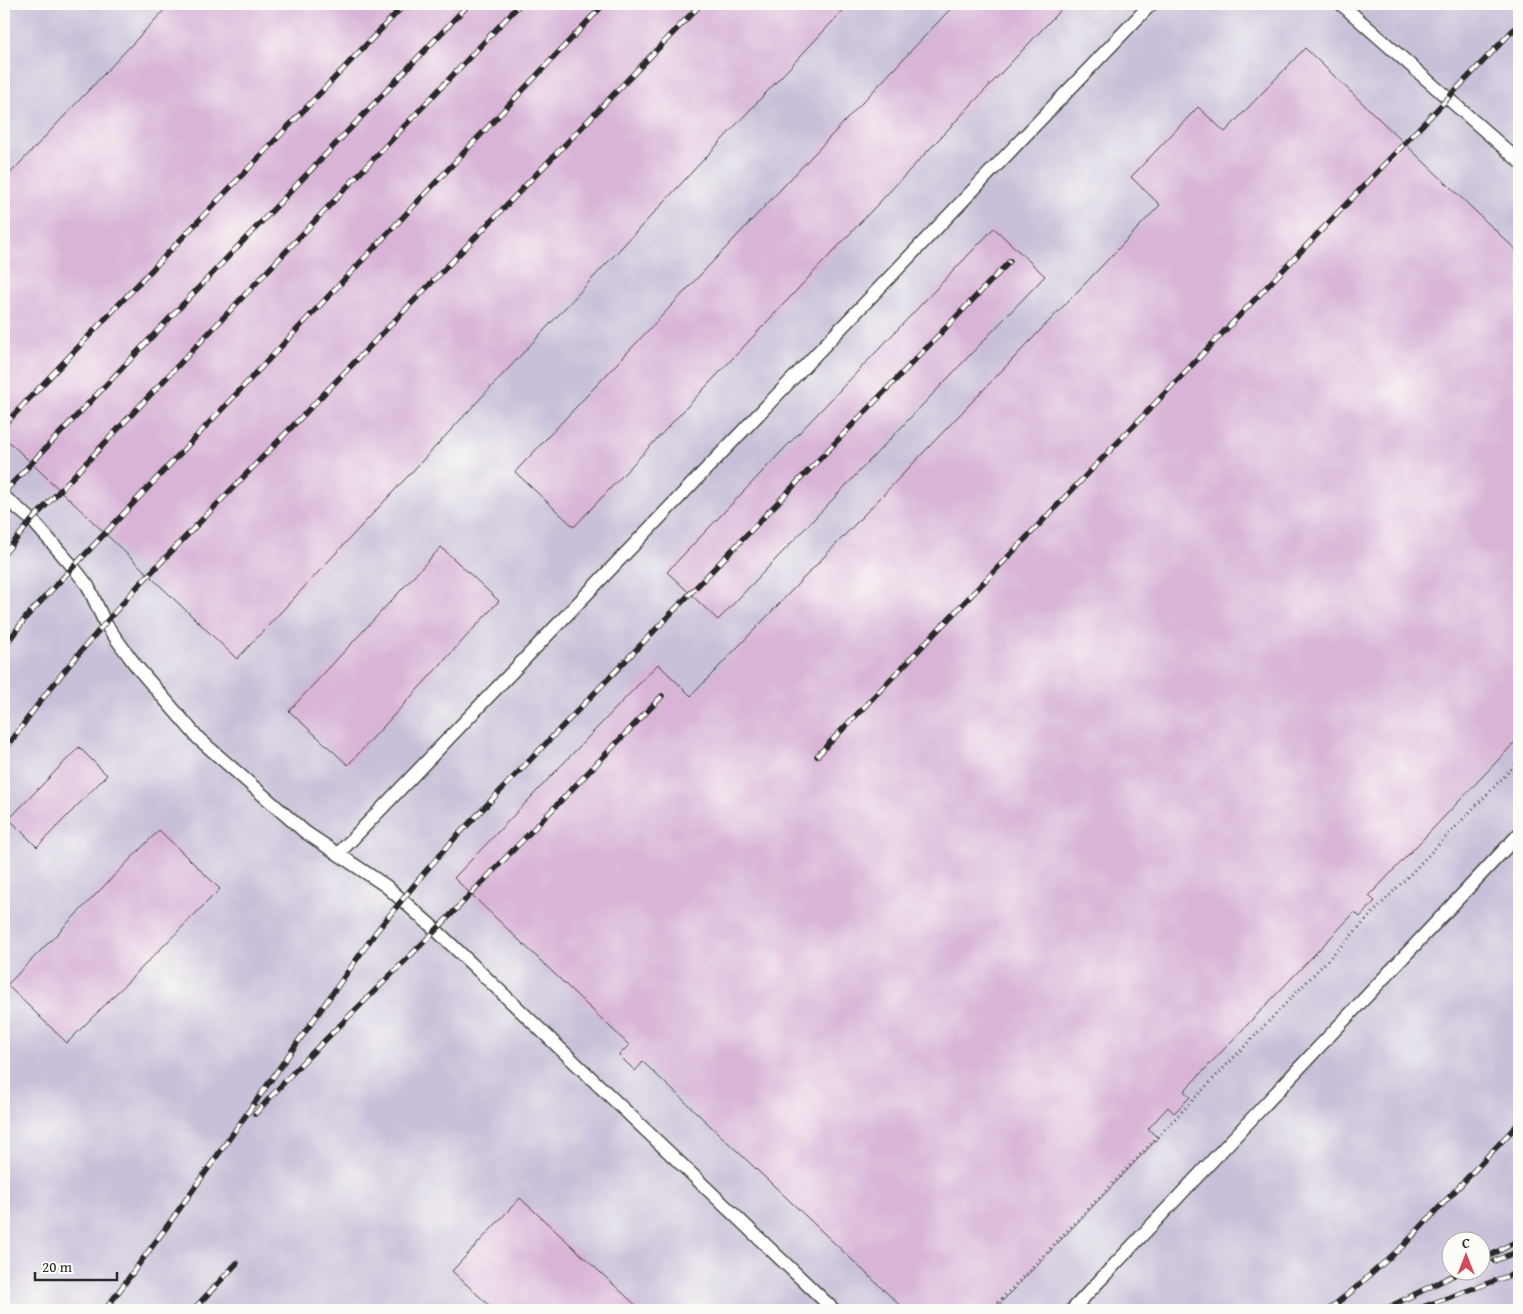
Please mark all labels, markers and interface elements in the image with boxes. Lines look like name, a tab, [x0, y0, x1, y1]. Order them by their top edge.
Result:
north arrow	[1440, 1232, 1490, 1282]
text: С	[1462, 1233, 1470, 1253]
scale bar	[35, 1249, 118, 1281]
text: 20 m	[42, 1256, 73, 1277]

